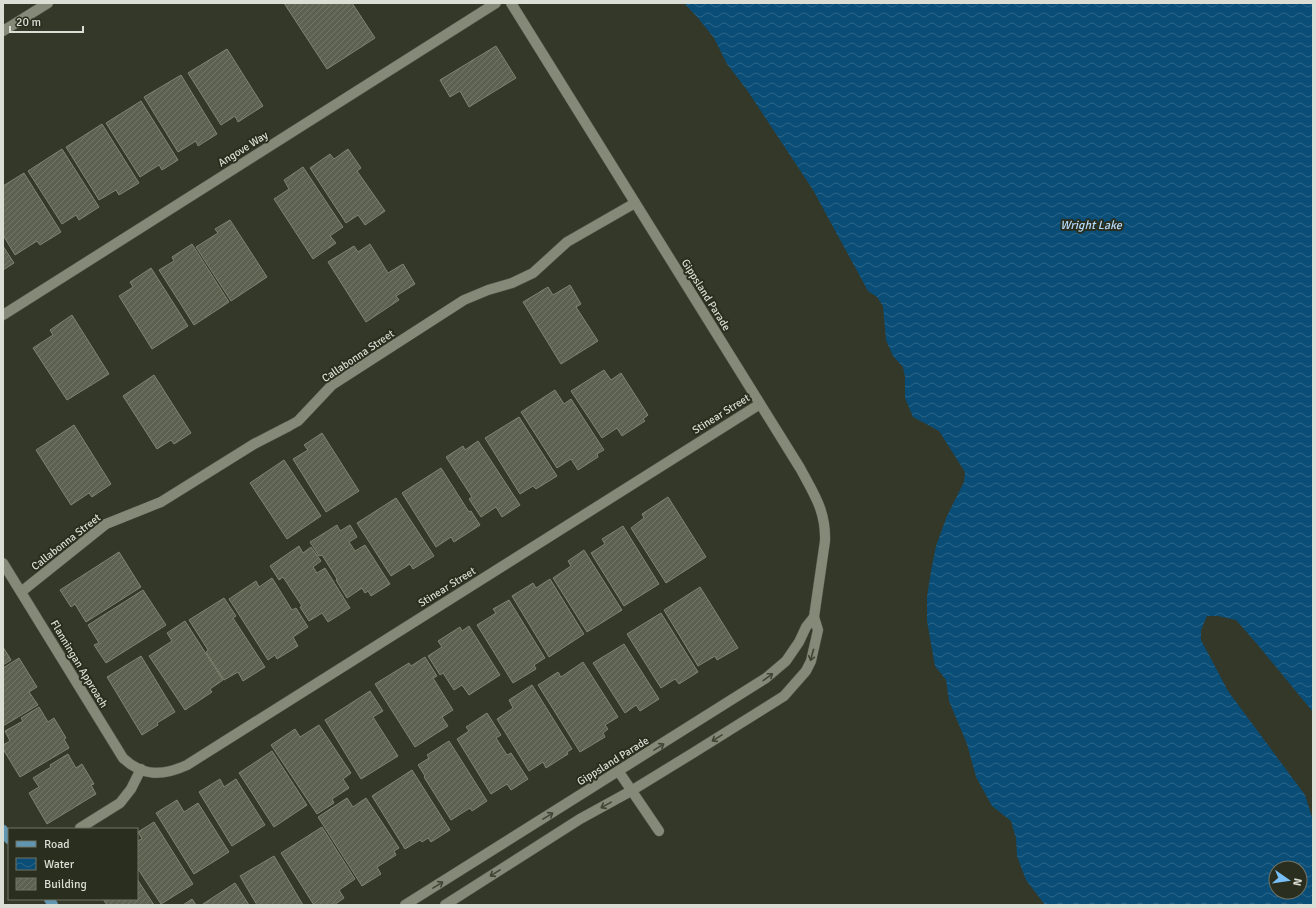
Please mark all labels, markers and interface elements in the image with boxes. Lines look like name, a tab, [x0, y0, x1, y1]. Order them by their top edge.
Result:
scale bar	[10, 8, 83, 34]
text: 20 m	[16, 15, 41, 30]
street label: Angove Way	[216, 128, 271, 169]
water label: Wright Lake	[1060, 218, 1123, 233]
street label: Gippsland Parade	[679, 257, 733, 333]
street label: Callabonna Street	[319, 327, 397, 385]
street label: Stinear Street	[690, 391, 752, 437]
street label: Callabonna Street	[29, 511, 103, 573]
street label: Stinear Street	[416, 564, 478, 610]
street label: Flanningan Approach	[48, 618, 110, 710]
one-way arrow	[808, 648, 815, 661]
one-way arrow	[762, 673, 773, 681]
street label: Gippsland Parade	[575, 734, 651, 788]
one-way arrow	[712, 734, 723, 742]
one-way arrow	[653, 743, 664, 751]
one-way arrow	[600, 802, 612, 809]
one-way arrow	[543, 812, 554, 820]
legend	[8, 828, 138, 900]
text: Road	[44, 837, 70, 852]
text: Water	[44, 857, 75, 872]
north arrow	[1268, 860, 1308, 900]
one-way arrow	[490, 869, 501, 877]
text: Building	[44, 877, 87, 892]
text: N	[1290, 877, 1304, 887]
one-way arrow	[432, 880, 444, 888]

